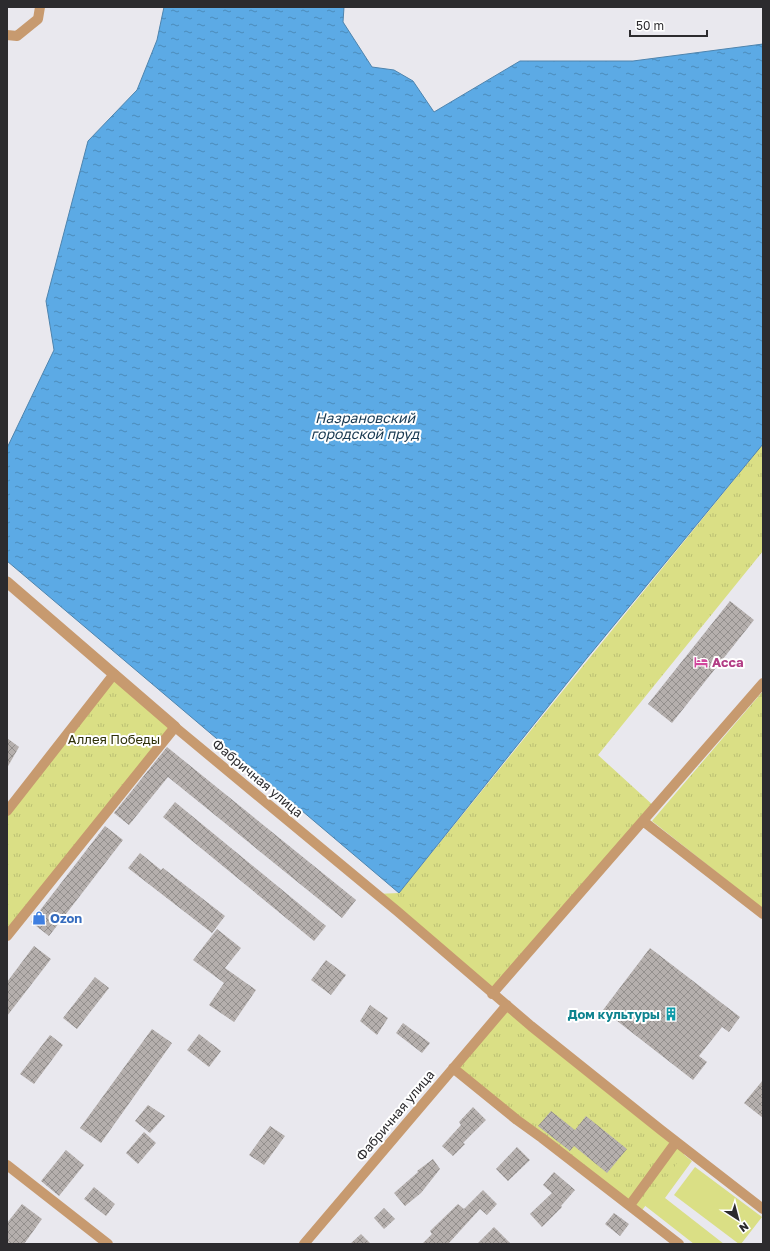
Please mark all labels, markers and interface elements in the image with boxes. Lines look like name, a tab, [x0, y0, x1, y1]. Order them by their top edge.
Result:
scale bar	[630, 12, 707, 38]
text: 50 m	[636, 18, 664, 33]
water label: Назрановский городской пруд	[311, 409, 420, 442]
hotel icon: Асса	[693, 654, 709, 670]
place label: Асса	[712, 654, 744, 670]
park label: Аллея Победы	[68, 731, 160, 747]
street label: Фабричная улица	[209, 735, 307, 821]
shop icon: Ozon	[31, 910, 47, 926]
place label: Ozon	[50, 910, 82, 926]
place label: Дом культуры	[568, 1006, 660, 1022]
building icon: Дом культуры	[663, 1006, 679, 1022]
street label: Фабричная улица	[352, 1066, 438, 1164]
north arrow	[718, 1199, 758, 1239]
text: N	[737, 1220, 751, 1235]

